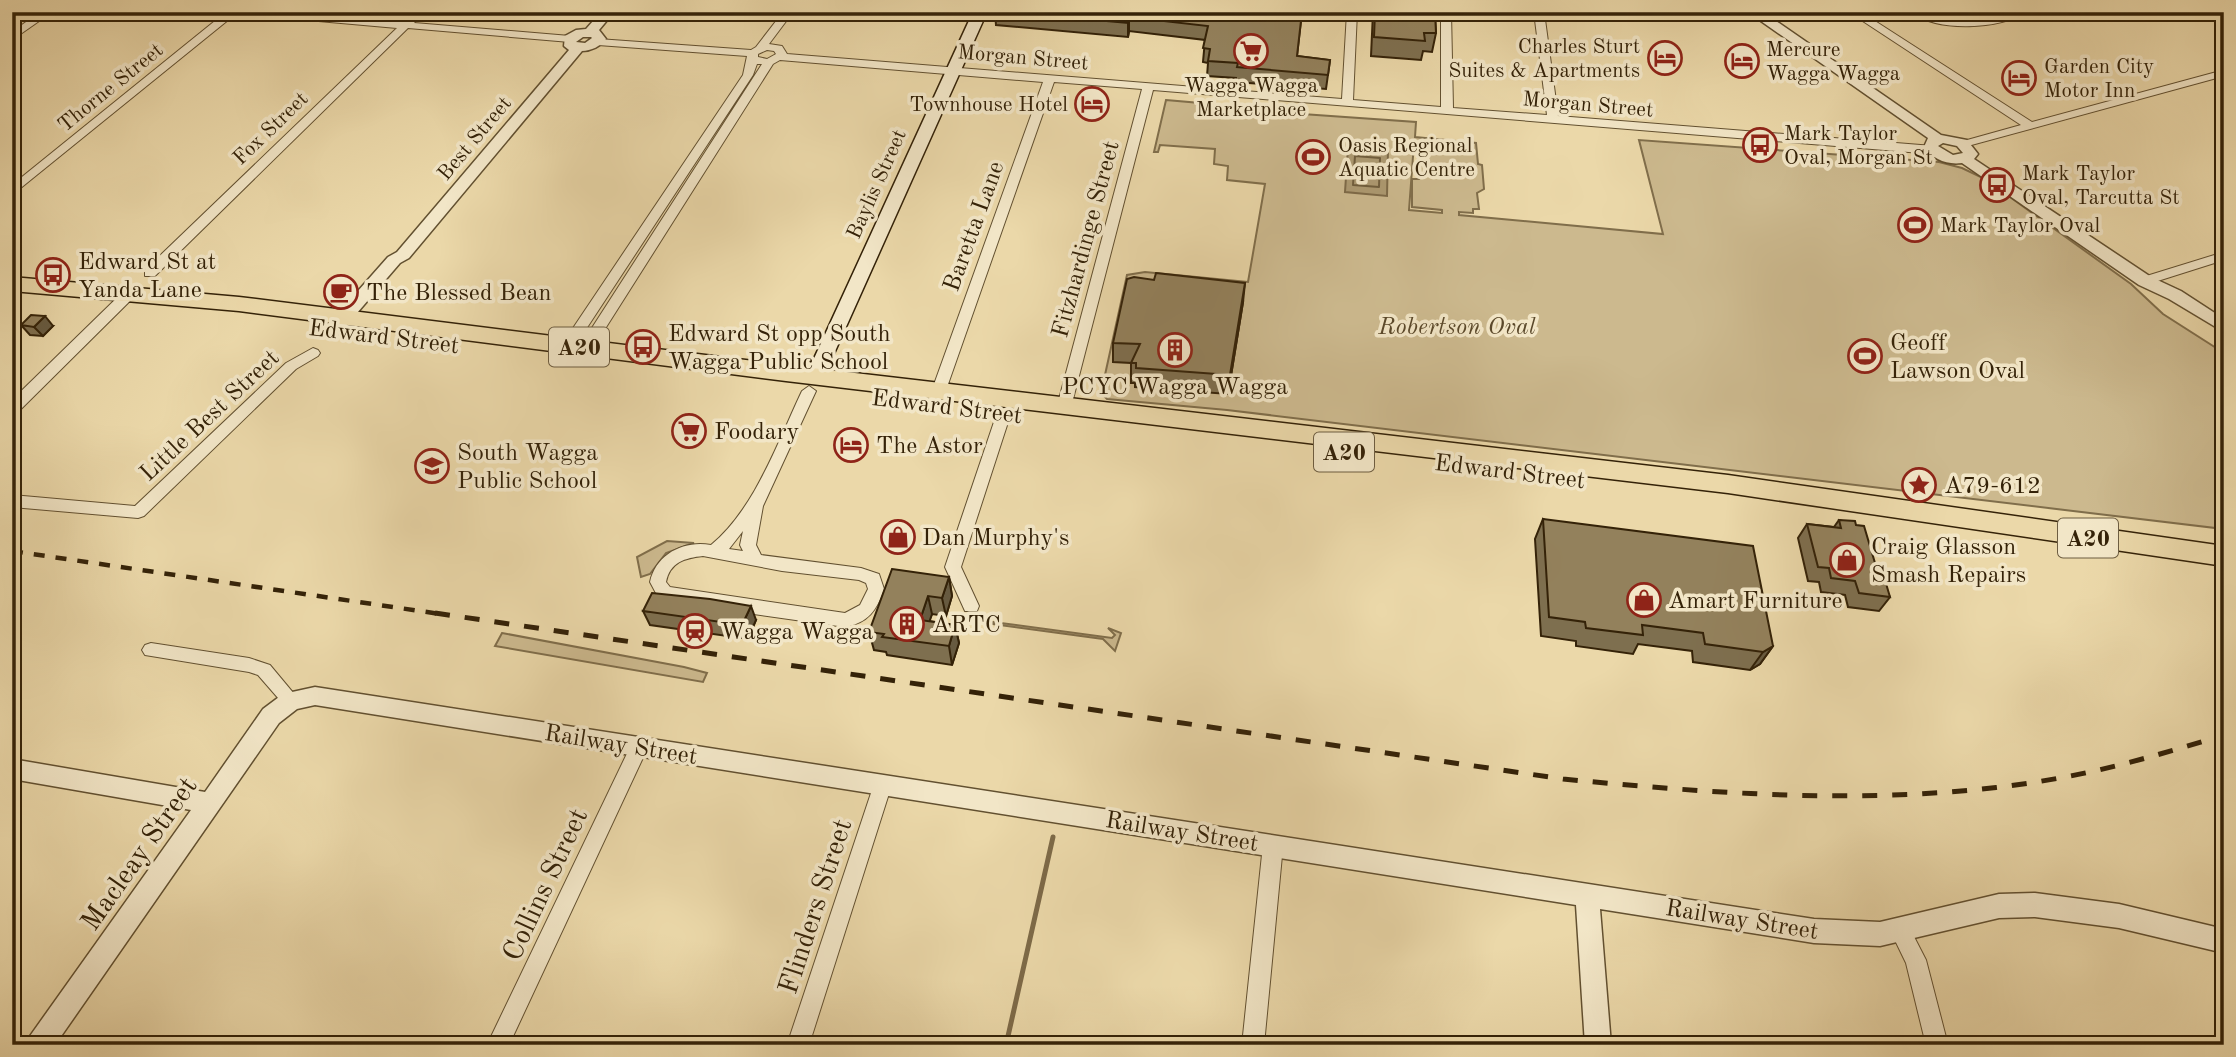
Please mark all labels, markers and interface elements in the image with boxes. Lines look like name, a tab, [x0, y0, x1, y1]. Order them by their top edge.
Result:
supermarket icon: Wagga Wagga Marketplace	[1232, 32, 1270, 70]
place label: Charles Sturt Suites & Apartments	[1448, 37, 1640, 82]
hotel icon: Charles Sturt Suites & Apartments	[1646, 39, 1684, 77]
street label: Thorne Street	[55, 40, 167, 137]
place label: Mercure Wagga Wagga	[1766, 40, 1900, 85]
street label: Morgan Street	[957, 42, 1089, 75]
hotel icon: Mercure Wagga Wagga	[1723, 42, 1761, 80]
place label: Garden City Motor Inn	[2044, 57, 2154, 102]
hotel icon: Garden City Motor Inn	[2000, 59, 2038, 97]
place label: Wagga Wagga Marketplace	[1184, 76, 1318, 121]
hotel icon: Townhouse Hotel	[1073, 85, 1111, 123]
street label: Fox Street	[230, 89, 313, 170]
street label: Morgan Street	[1522, 89, 1654, 122]
street label: Best Street	[434, 93, 516, 185]
place label: Townhouse Hotel	[909, 95, 1068, 116]
place label: Mark Taylor Oval, Morgan St	[1784, 124, 1933, 169]
bus stop icon: Mark Taylor Oval, Morgan St	[1741, 126, 1779, 164]
street label: Baylis Street	[844, 127, 911, 243]
place label: Oasis Regional Aquatic Centre	[1338, 136, 1475, 181]
sports icon: Oasis Regional Aquatic Centre	[1294, 138, 1332, 176]
street label: Fitzhardinge Street	[1049, 139, 1125, 341]
street label: Baretta Lane	[940, 158, 1010, 295]
place label: Mark Taylor Oval, Tarcutta St	[2022, 164, 2180, 209]
bus stop icon: Mark Taylor Oval, Tarcutta St	[1978, 166, 2016, 204]
sports icon: Mark Taylor Oval	[1896, 206, 1934, 244]
place label: Mark Taylor Oval	[1940, 216, 2101, 237]
place label: Edward St at Yanda Lane	[78, 251, 216, 303]
bus stop icon: Edward St at Yanda Lane	[34, 256, 72, 294]
cafe icon: The Blessed Bean	[322, 273, 360, 311]
place label: The Blessed Bean	[366, 282, 552, 306]
park label: Robertson Oval	[1377, 316, 1536, 340]
street label: Edward Street	[307, 317, 460, 359]
place label: Edward St opp South Wagga Public School	[668, 323, 890, 375]
road number: A20	[549, 328, 609, 366]
bus stop icon: Edward St opp South Wagga Public School	[624, 328, 662, 366]
building icon: PCYC Wagga Wagga	[1156, 331, 1194, 369]
place label: Geoff Lawson Oval	[1890, 332, 2025, 384]
sports icon: Geoff Lawson Oval	[1846, 337, 1884, 375]
street label: Little Best Street	[136, 346, 284, 487]
place label: PCYC Wagga Wagga	[1062, 376, 1288, 400]
street label: Edward Street	[870, 387, 1023, 429]
supermarket icon: Foodary	[670, 412, 708, 450]
place label: Foodary	[714, 421, 800, 445]
hotel icon: The Astor	[832, 426, 870, 464]
road number: A20	[1314, 432, 1374, 472]
place label: The Astor	[876, 435, 983, 459]
place label: South Wagga Public School	[457, 442, 598, 494]
school or university icon: South Wagga Public School	[413, 447, 451, 485]
street label: Edward Street	[1433, 452, 1586, 494]
place icon: A79-612	[1900, 466, 1938, 504]
place label: A79-612	[1944, 475, 2041, 499]
shop icon: Dan Murphy's	[879, 518, 917, 556]
road number: A20	[2058, 518, 2118, 558]
place label: Dan Murphy's	[922, 527, 1069, 551]
place label: Craig Glasson Smash Repairs	[1871, 536, 2026, 588]
shop icon: Craig Glasson Smash Repairs	[1828, 541, 1866, 579]
shop icon: Amart Furniture	[1625, 581, 1663, 619]
place label: Amart Furniture	[1668, 590, 1843, 614]
building icon: ARTC	[888, 605, 926, 643]
station icon: Wagga Wagga	[676, 612, 714, 650]
place label: ARTC	[932, 614, 1001, 638]
place label: Wagga Wagga	[720, 621, 874, 645]
street label: Railway Street	[543, 722, 699, 770]
street label: Macleay Street	[77, 773, 204, 937]
street label: Collins Street	[499, 805, 594, 966]
street label: Railway Street	[1104, 809, 1260, 857]
street label: Flinders Street	[775, 816, 858, 998]
street label: Railway Street	[1664, 897, 1820, 945]

